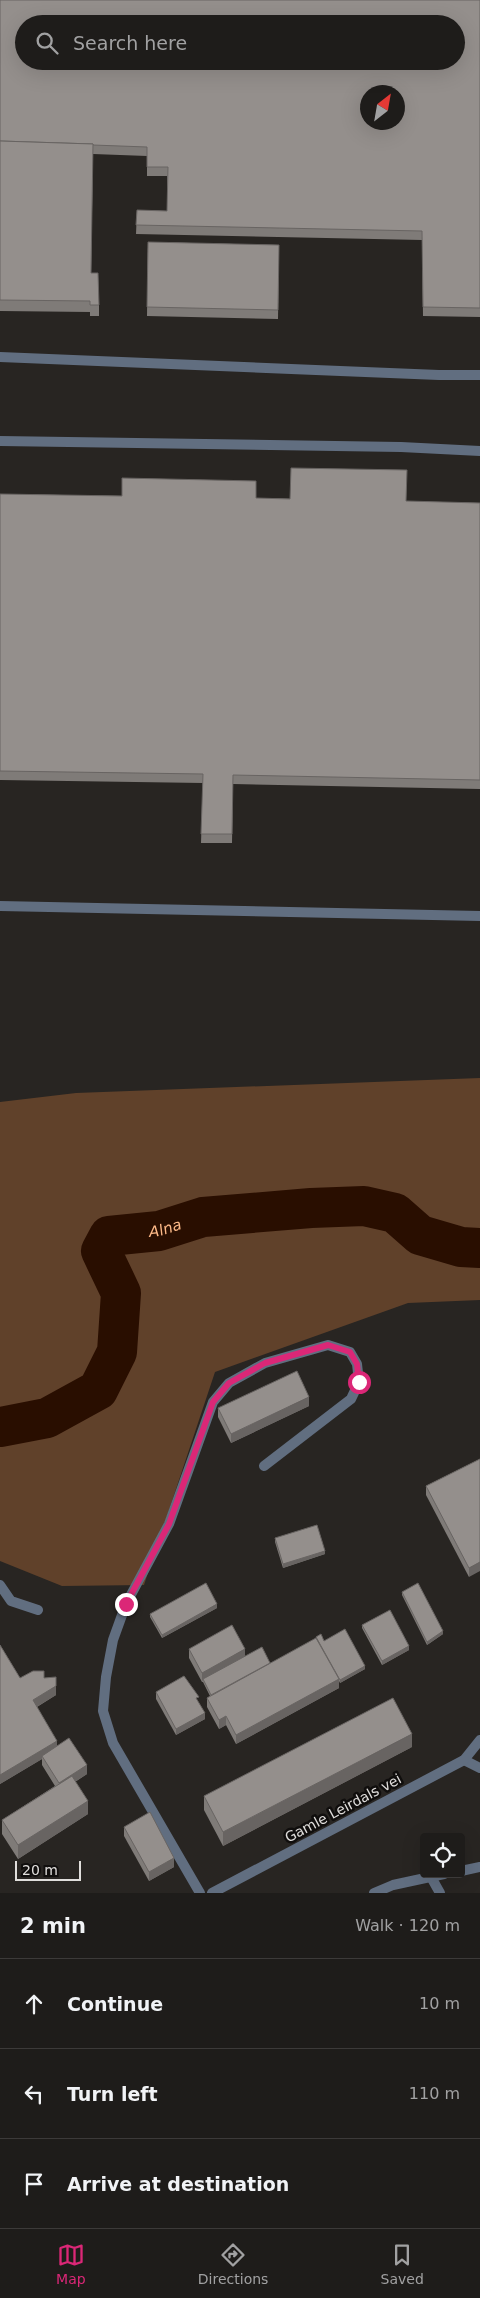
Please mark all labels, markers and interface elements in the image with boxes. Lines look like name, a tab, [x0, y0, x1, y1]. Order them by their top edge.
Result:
search box	[15, 15, 465, 70]
icon: search	[33, 29, 61, 57]
text: Search here	[73, 32, 187, 54]
north arrow	[360, 85, 405, 130]
water label: Alna	[147, 1215, 184, 1241]
route start	[348, 1371, 371, 1394]
route end	[115, 1593, 138, 1616]
street label: Gamle Leirdals vei	[282, 1771, 404, 1845]
map controls	[420, 1833, 465, 1878]
button: locate	[420, 1833, 465, 1878]
scale bar	[15, 1858, 81, 1881]
text: 20 m	[22, 1862, 58, 1878]
text: 2 min	[20, 1914, 86, 1938]
text: Walk · 120 m	[355, 1916, 460, 1935]
icon: ahead	[20, 1990, 48, 2018]
text: Continue	[67, 1993, 163, 2015]
text: 10 m	[419, 1994, 460, 2013]
icon: left	[20, 2080, 48, 2108]
text: Turn left	[67, 2083, 158, 2105]
text: 110 m	[409, 2084, 460, 2103]
icon: arrive	[20, 2170, 48, 2198]
text: Arrive at destination	[67, 2173, 289, 2195]
tab: Map	[56, 2241, 86, 2287]
tab: Directions	[198, 2241, 268, 2287]
tab: Saved	[381, 2241, 424, 2287]

